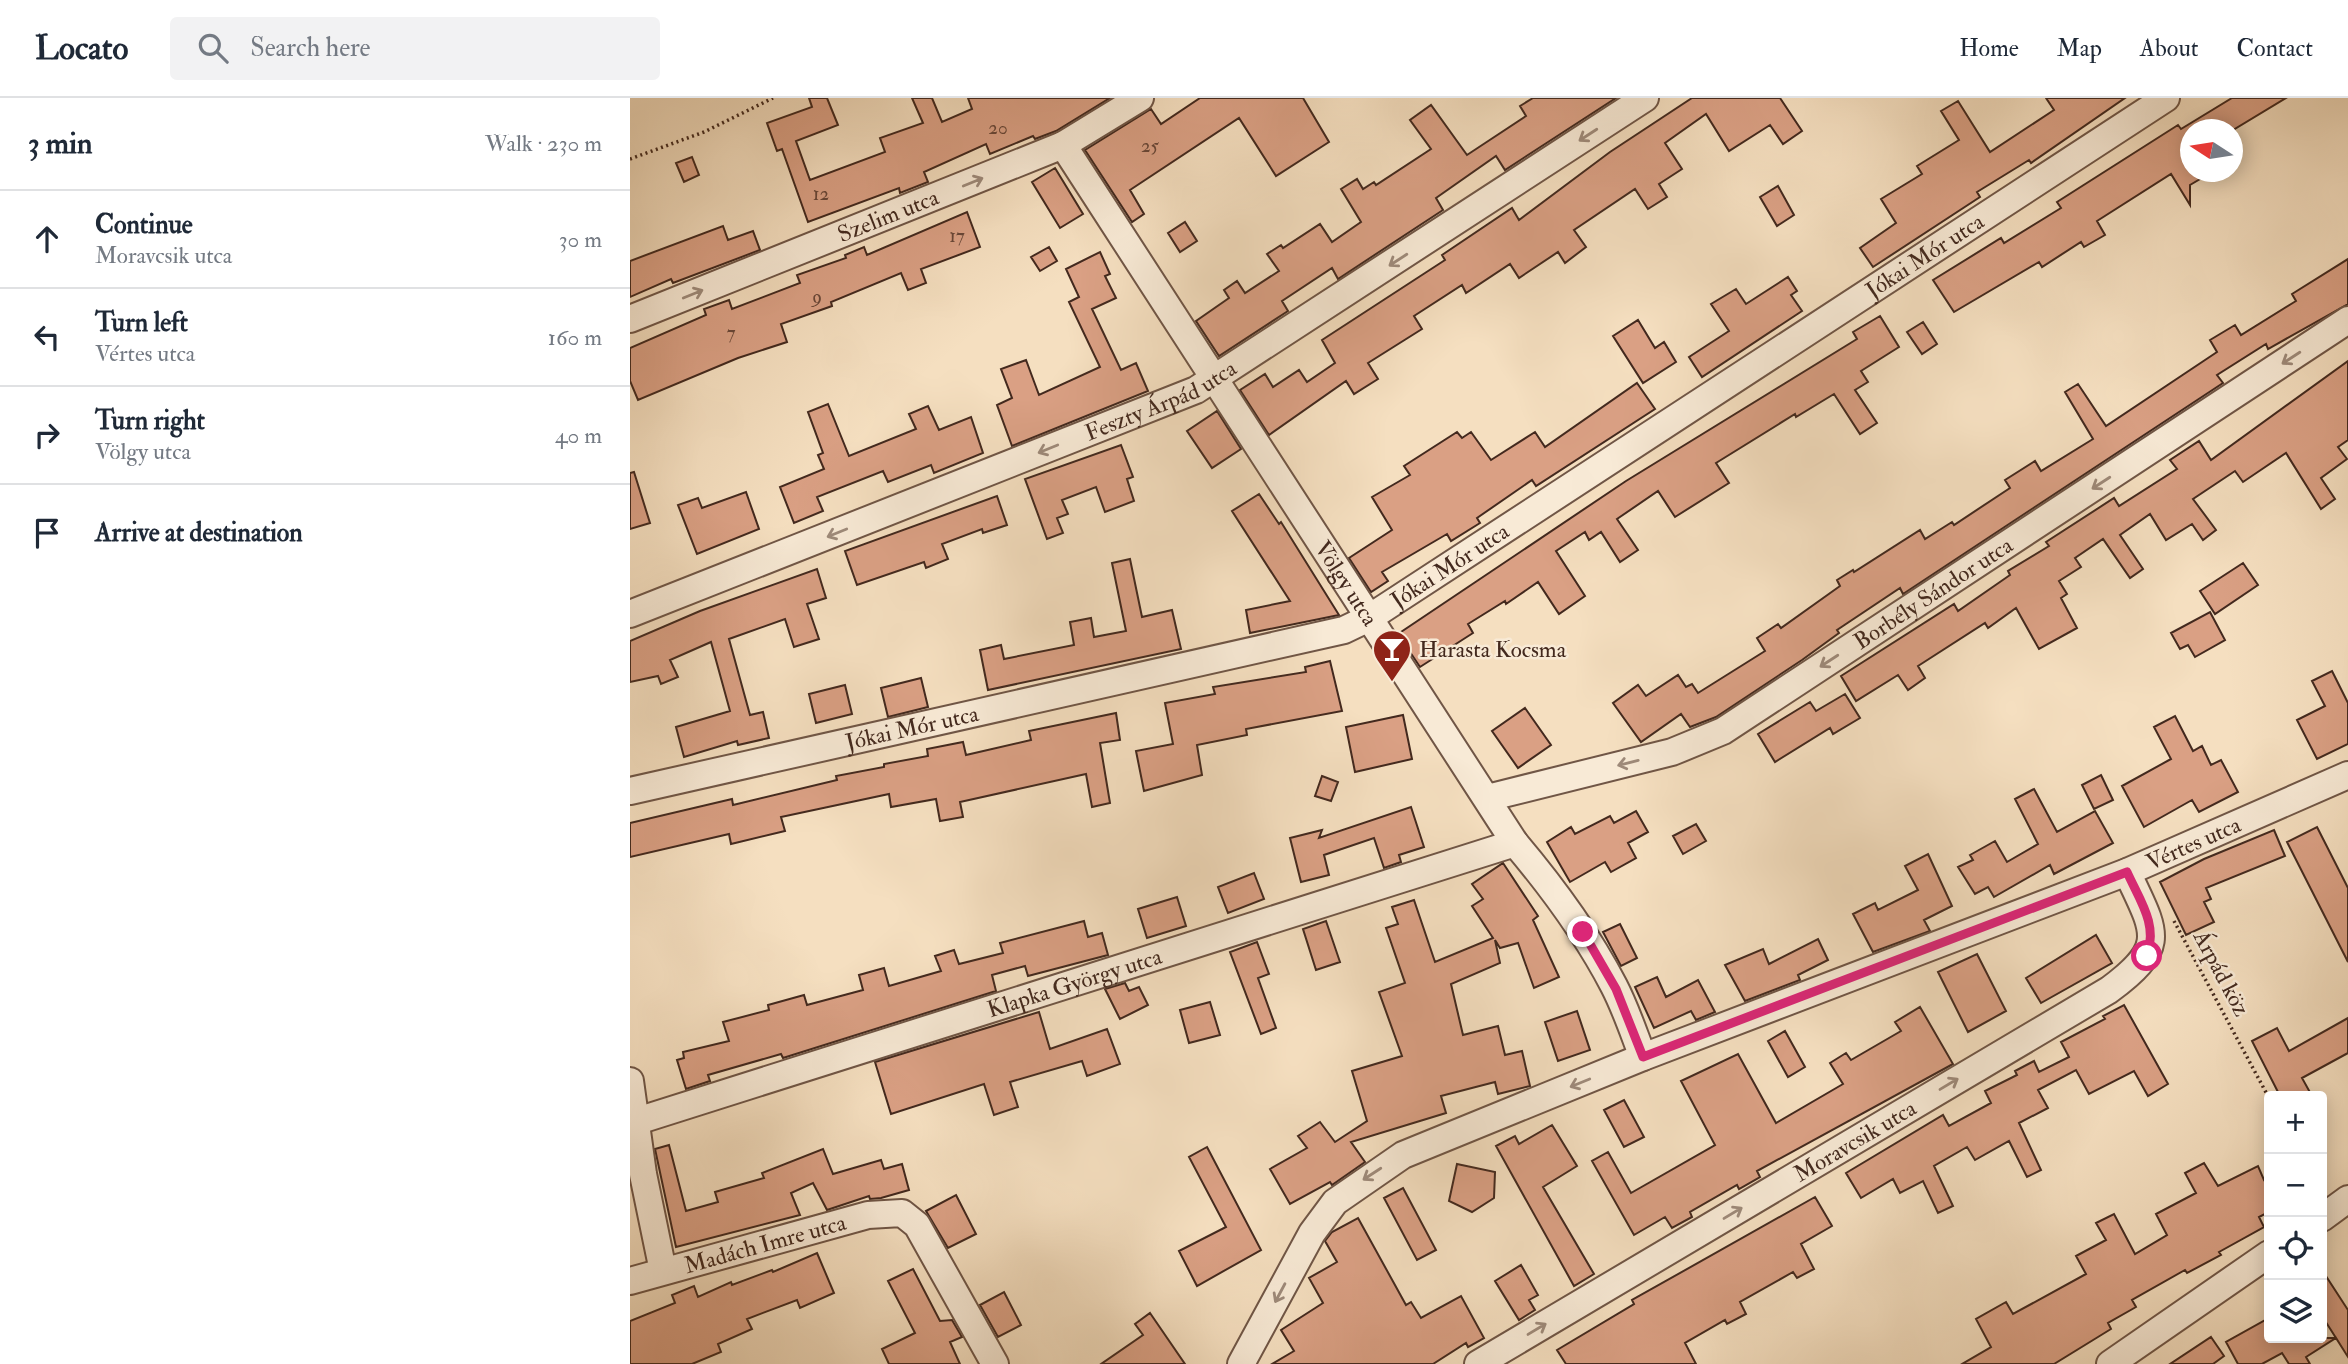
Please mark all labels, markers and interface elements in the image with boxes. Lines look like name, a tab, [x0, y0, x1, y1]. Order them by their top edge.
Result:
search box	[170, 17, 660, 80]
text: Locato	[35, 28, 128, 69]
icon: search	[194, 29, 232, 67]
text: Search here	[250, 32, 370, 64]
text: Home	[1959, 33, 2019, 64]
text: Map	[2057, 33, 2102, 64]
text: About	[2140, 33, 2199, 64]
text: Contact	[2237, 33, 2313, 64]
house number: 20	[988, 116, 1008, 140]
north arrow	[2180, 119, 2243, 182]
text: 3 min	[28, 125, 93, 162]
one-way arrow	[1579, 128, 1598, 143]
text: Walk · 230 m	[485, 129, 602, 158]
house number: 25	[1141, 134, 1160, 158]
one-way arrow	[961, 174, 983, 187]
house number: 12	[813, 182, 829, 206]
street label: Szelim utca	[833, 182, 943, 249]
street label: Jókai Mór utca	[1859, 207, 1990, 306]
text: Continue	[95, 209, 193, 241]
icon: ahead	[28, 220, 66, 258]
house number: 17	[949, 224, 965, 248]
text: 30 m	[559, 225, 602, 254]
text: Moravcsik utca	[95, 241, 232, 270]
one-way arrow	[1389, 253, 1408, 268]
house number: 9	[810, 285, 822, 309]
one-way arrow	[682, 286, 704, 299]
text: Turn left	[95, 307, 188, 339]
icon: left	[28, 318, 66, 356]
house number: 7	[727, 321, 736, 345]
text: 160 m	[548, 323, 602, 352]
text: Vértes utca	[95, 339, 195, 368]
one-way arrow	[2282, 351, 2301, 365]
street label: Feszty Árpád utca	[1081, 353, 1242, 448]
text: Turn right	[95, 405, 205, 437]
icon: right	[28, 416, 66, 454]
text: 40 m	[555, 421, 602, 450]
text: Völgy utca	[95, 437, 191, 466]
one-way arrow	[1038, 443, 1060, 456]
one-way arrow	[2092, 475, 2111, 490]
icon: arrive	[28, 514, 66, 552]
street label: Jókai Mór utca	[1384, 516, 1515, 615]
text: Arrive at destination	[95, 517, 303, 549]
one-way arrow	[826, 527, 848, 540]
street label: Borbély Sándor utca	[1848, 530, 2019, 656]
street label: Völgy utca	[1308, 535, 1385, 632]
bar icon: Harasta Kocsma	[1371, 628, 1413, 683]
place label: Harasta Kocsma	[1419, 635, 1567, 664]
one-way arrow	[1819, 655, 1839, 669]
street label: Jókai Mór utca	[842, 699, 982, 757]
one-way arrow	[1617, 757, 1640, 770]
street label: Vértes utca	[2142, 810, 2246, 877]
route end	[1567, 916, 1598, 947]
street label: Árpád köz	[2186, 924, 2256, 1022]
route start	[2131, 940, 2162, 971]
street label: Klapka György utca	[984, 942, 1166, 1024]
one-way arrow	[1570, 1077, 1591, 1090]
one-way arrow	[1939, 1077, 1959, 1091]
map controls	[2264, 1091, 2327, 1343]
button: +	[2264, 1091, 2327, 1154]
street label: Moravcsik utca	[1789, 1093, 1922, 1189]
button: −	[2264, 1154, 2327, 1217]
one-way arrow	[1363, 1167, 1382, 1182]
one-way arrow	[1722, 1206, 1742, 1220]
street label: Madách Imre utca	[681, 1208, 850, 1280]
button: locate	[2264, 1217, 2327, 1280]
button: layers	[2264, 1280, 2327, 1343]
one-way arrow	[1273, 1282, 1287, 1302]
one-way arrow	[1527, 1322, 1547, 1336]

